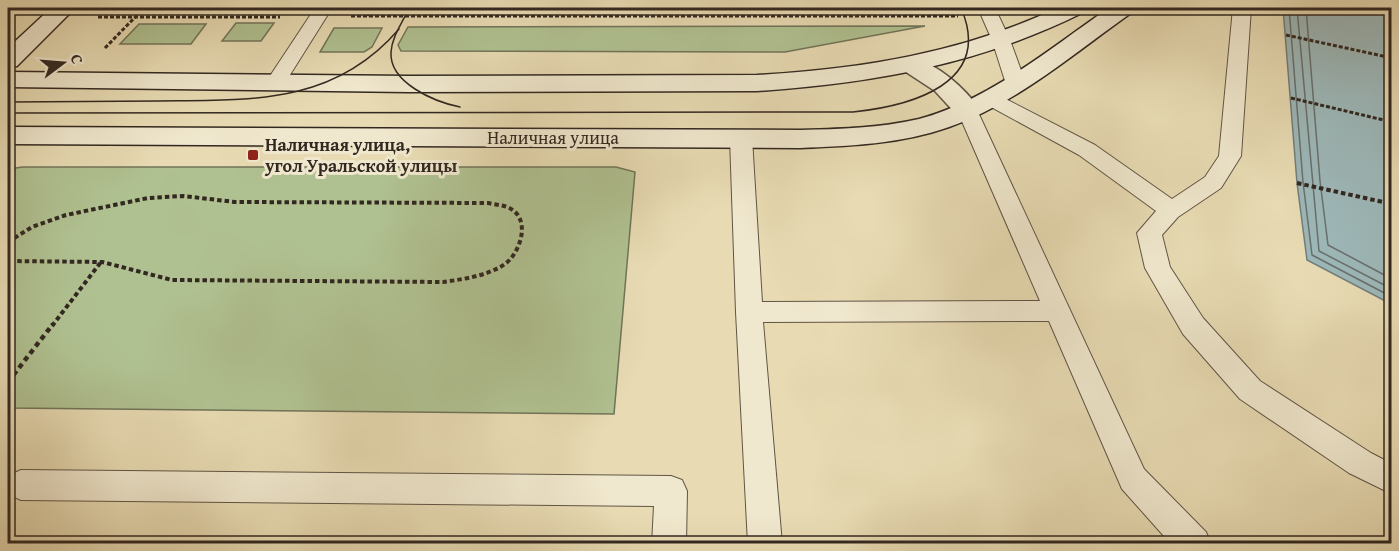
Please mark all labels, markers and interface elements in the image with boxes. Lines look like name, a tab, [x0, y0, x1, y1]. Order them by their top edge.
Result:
north arrow	[33, 33, 93, 93]
text: С	[65, 51, 90, 67]
street label: Наличная улица	[487, 124, 619, 151]
place label: Наличная улица, угол Уральской улицы	[264, 131, 457, 179]
marker: Наличная улица, угол Уральской улицы	[246, 148, 260, 162]

